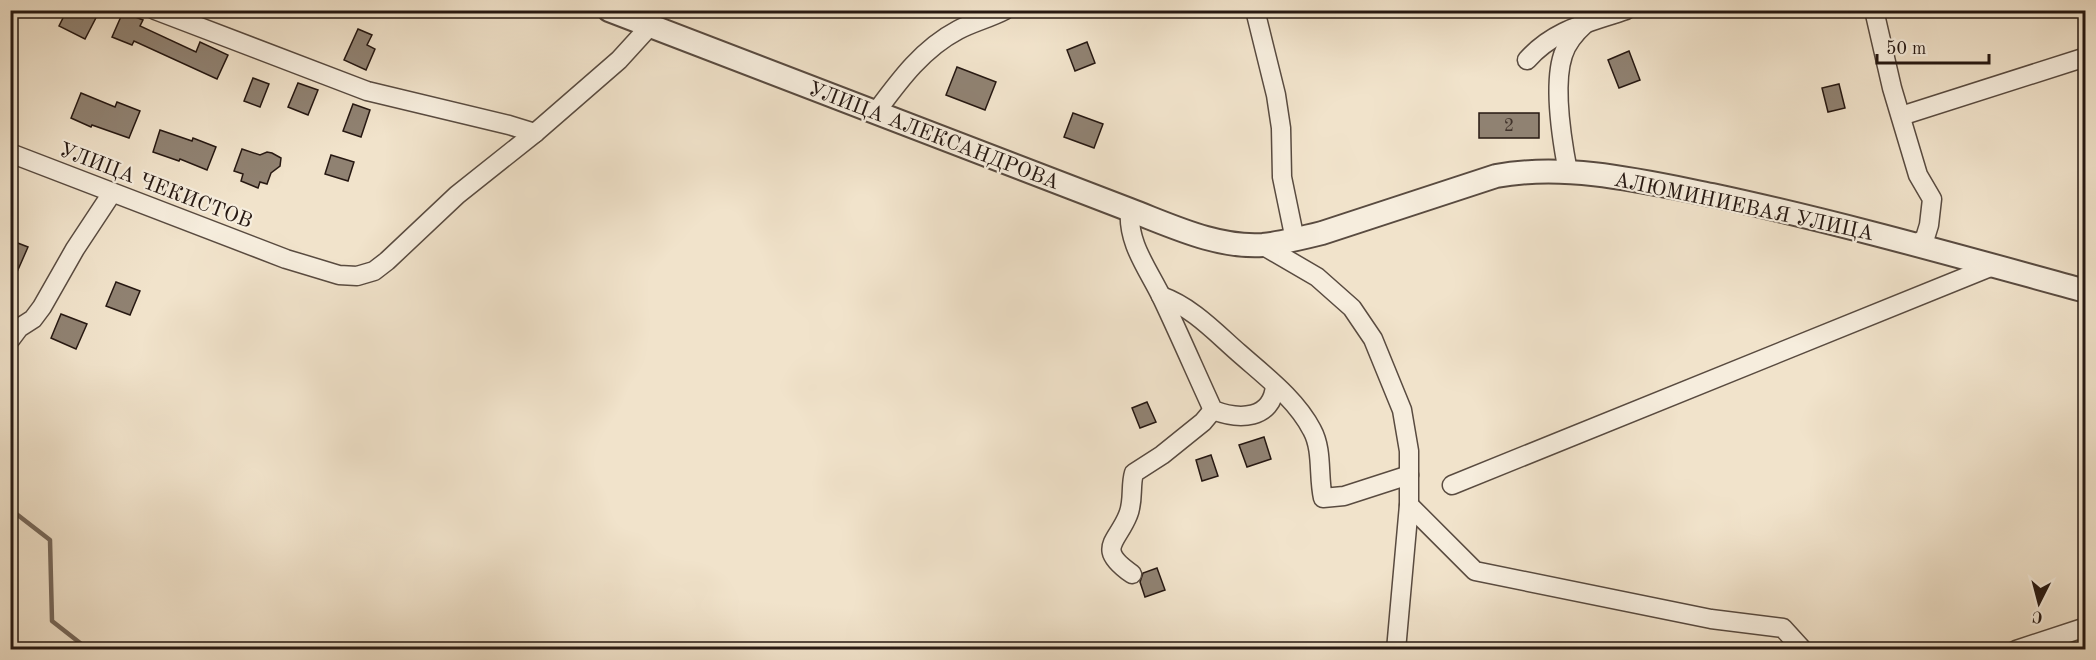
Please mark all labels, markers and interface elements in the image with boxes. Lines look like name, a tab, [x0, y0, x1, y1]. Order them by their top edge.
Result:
scale bar	[1877, 27, 1990, 65]
text: 50 m	[1886, 40, 1926, 58]
street label: УЛИЦА АЛЕКСАНДРОВА	[805, 79, 1062, 194]
house number: 2	[1504, 117, 1514, 135]
street label: УЛИЦА ЧЕКИСТОВ	[56, 140, 255, 233]
street label: АЛЮМИНИЕВАЯ УЛИЦА	[1612, 170, 1876, 245]
north arrow	[2009, 573, 2069, 633]
text: С	[2032, 607, 2044, 624]

